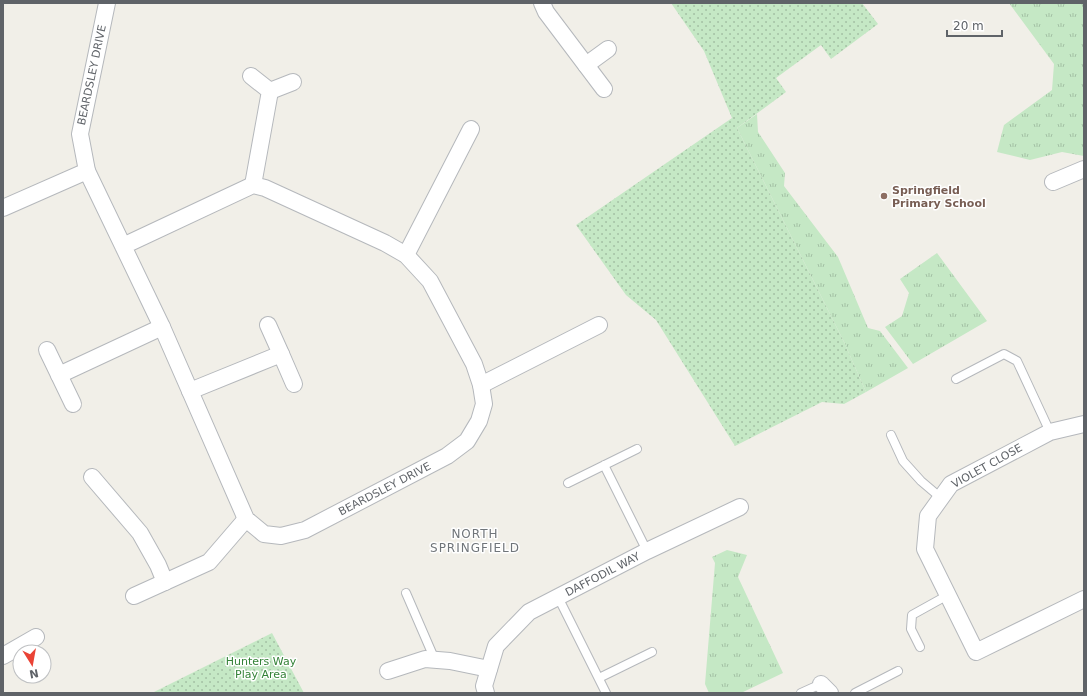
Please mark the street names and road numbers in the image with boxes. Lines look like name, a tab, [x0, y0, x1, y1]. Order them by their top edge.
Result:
street label: BEARDSLEY DRIVE	[75, 24, 109, 126]
street label: VIOLET CLOSE	[949, 441, 1025, 491]
street label: BEARDSLEY DRIVE	[336, 459, 433, 518]
street label: DAFFODIL WAY	[563, 549, 642, 599]

